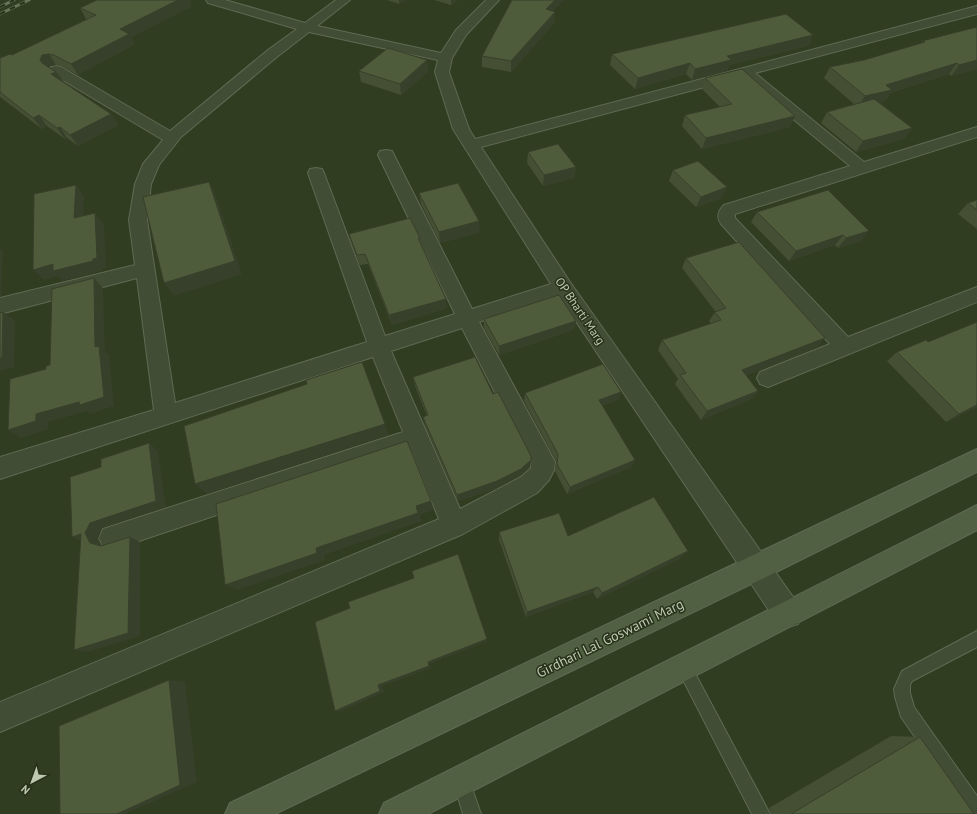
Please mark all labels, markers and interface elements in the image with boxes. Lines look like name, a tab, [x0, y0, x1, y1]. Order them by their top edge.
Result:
street label: OP Bharti Marg	[552, 274, 608, 347]
street label: Girdhari Lal Goswami Marg	[533, 595, 687, 681]
north arrow	[12, 762, 52, 802]
text: N	[18, 782, 33, 797]

